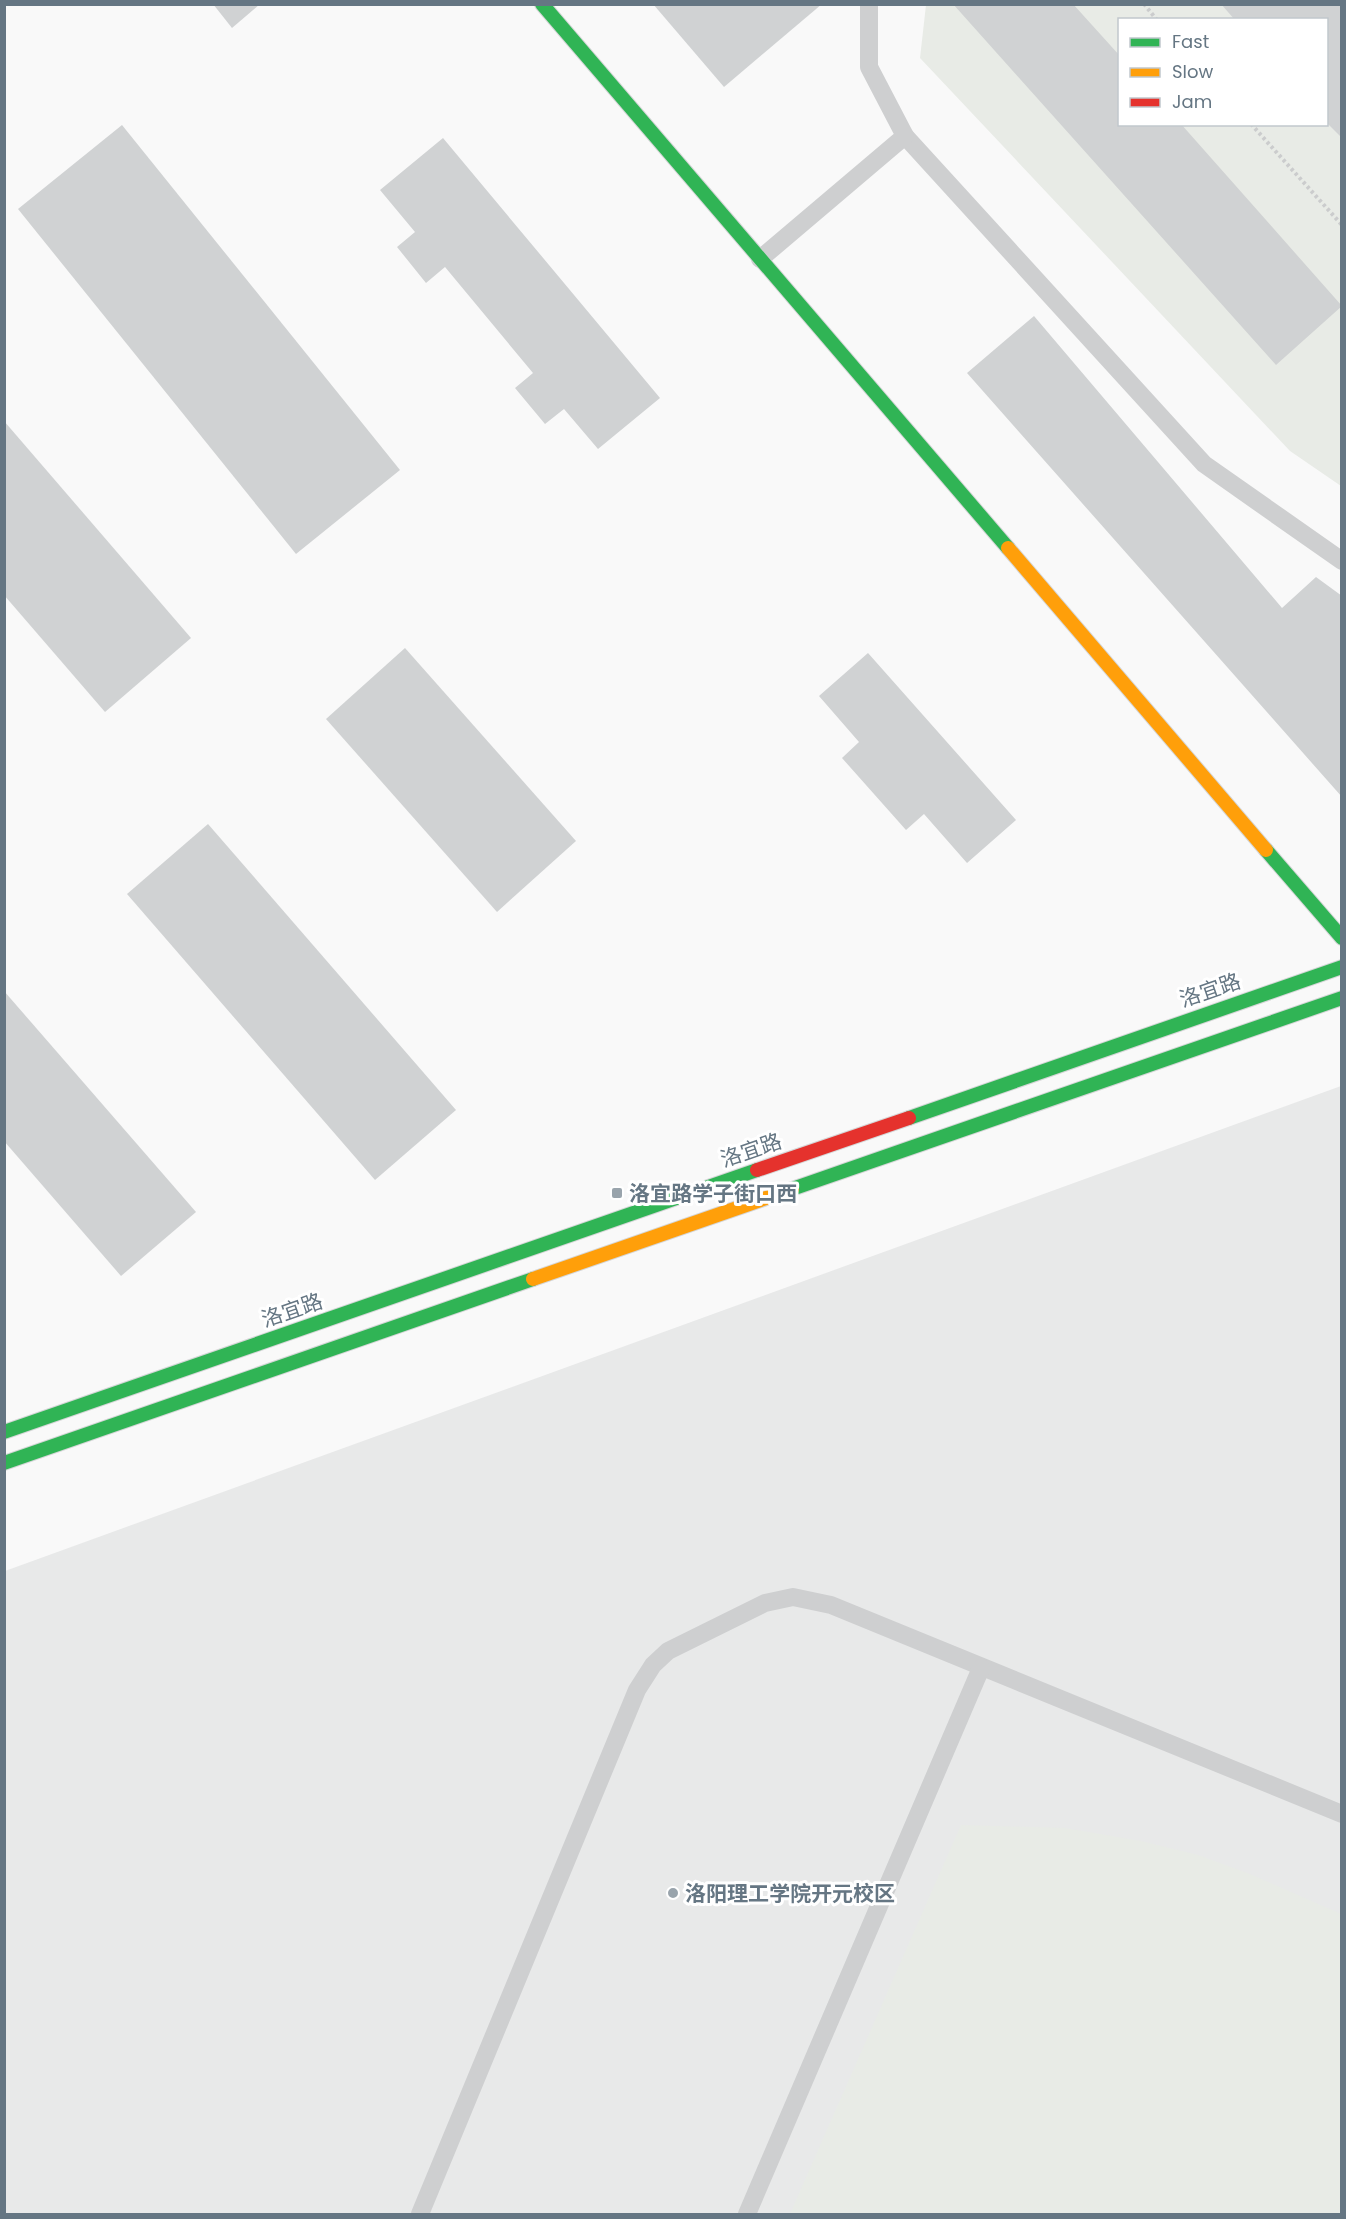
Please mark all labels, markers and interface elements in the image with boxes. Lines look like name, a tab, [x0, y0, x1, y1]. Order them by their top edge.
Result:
legend	[1118, 18, 1328, 126]
text: Fast	[1172, 29, 1209, 54]
text: Slow	[1172, 59, 1214, 84]
text: Jam	[1172, 89, 1212, 114]
street label: 洛宜路	[1175, 966, 1245, 1014]
street label: 洛宜路	[716, 1126, 786, 1174]
place label: 洛宜路学子街口西	[629, 1179, 797, 1208]
marker: 洛宜路学子街口西	[610, 1186, 624, 1200]
street label: 洛宜路	[257, 1286, 327, 1334]
place label: 洛阳理工学院开元校区	[685, 1879, 895, 1908]
marker: 洛阳理工学院开元校区	[666, 1886, 680, 1900]

